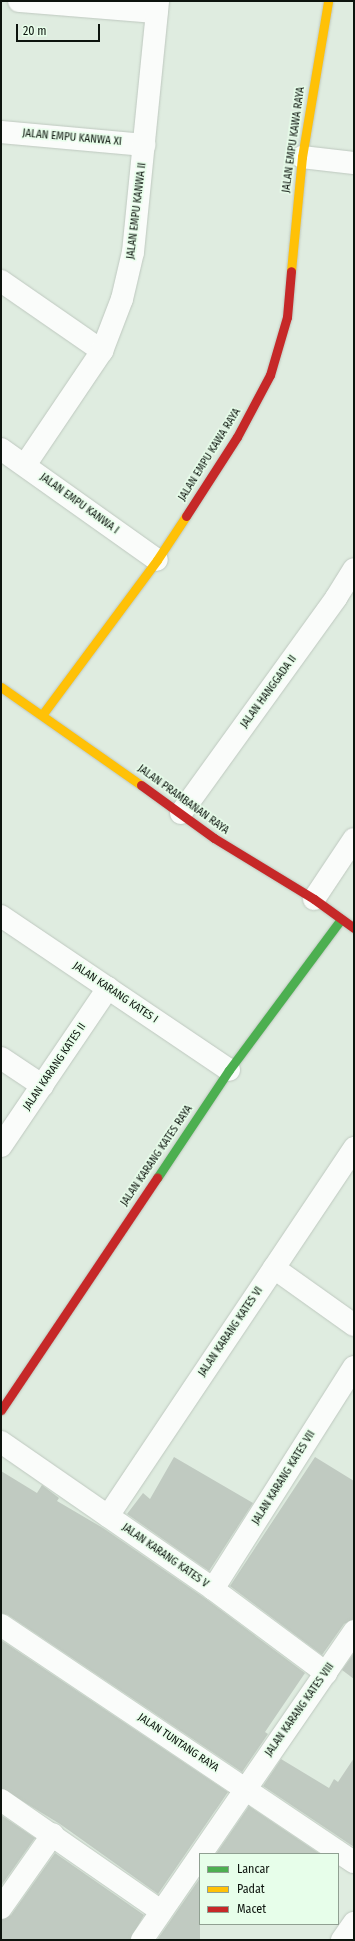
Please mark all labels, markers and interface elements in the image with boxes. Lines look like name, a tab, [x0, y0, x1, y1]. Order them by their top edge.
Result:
scale bar	[18, 16, 102, 42]
text: 20 m	[23, 24, 47, 38]
street label: JALAN EMPU KAWA RAYA	[280, 86, 308, 194]
street label: JALAN EMPU KANWA XI	[22, 127, 122, 149]
street label: JALAN EMPU KANWA II	[125, 162, 149, 260]
street label: JALAN EMPU KAWA RAYA	[176, 406, 244, 504]
street label: JALAN EMPU KANWA I	[37, 471, 121, 537]
street label: JALAN HANGGADA II	[238, 653, 300, 731]
street label: JALAN PRAMBANAN RAYA	[135, 762, 231, 838]
street label: JALAN KARANG KATES I	[70, 960, 160, 1026]
street label: JALAN KARANG KATES II	[21, 1021, 89, 1113]
street label: JALAN KARANG KATES RAYA	[118, 1103, 196, 1209]
street label: JALAN KARANG KATES VI	[196, 1285, 266, 1379]
street label: JALAN KARANG KATES VII	[250, 1429, 318, 1527]
street label: JALAN KARANG KATES V	[119, 1521, 211, 1591]
street label: JALAN KARANG KATES VIII	[263, 1661, 337, 1759]
street label: JALAN TUNTANG RAYA	[135, 1711, 221, 1775]
legend	[199, 1853, 339, 1925]
text: Lancar	[237, 1862, 270, 1876]
text: Padat	[237, 1882, 265, 1896]
text: Macet	[237, 1902, 266, 1916]

